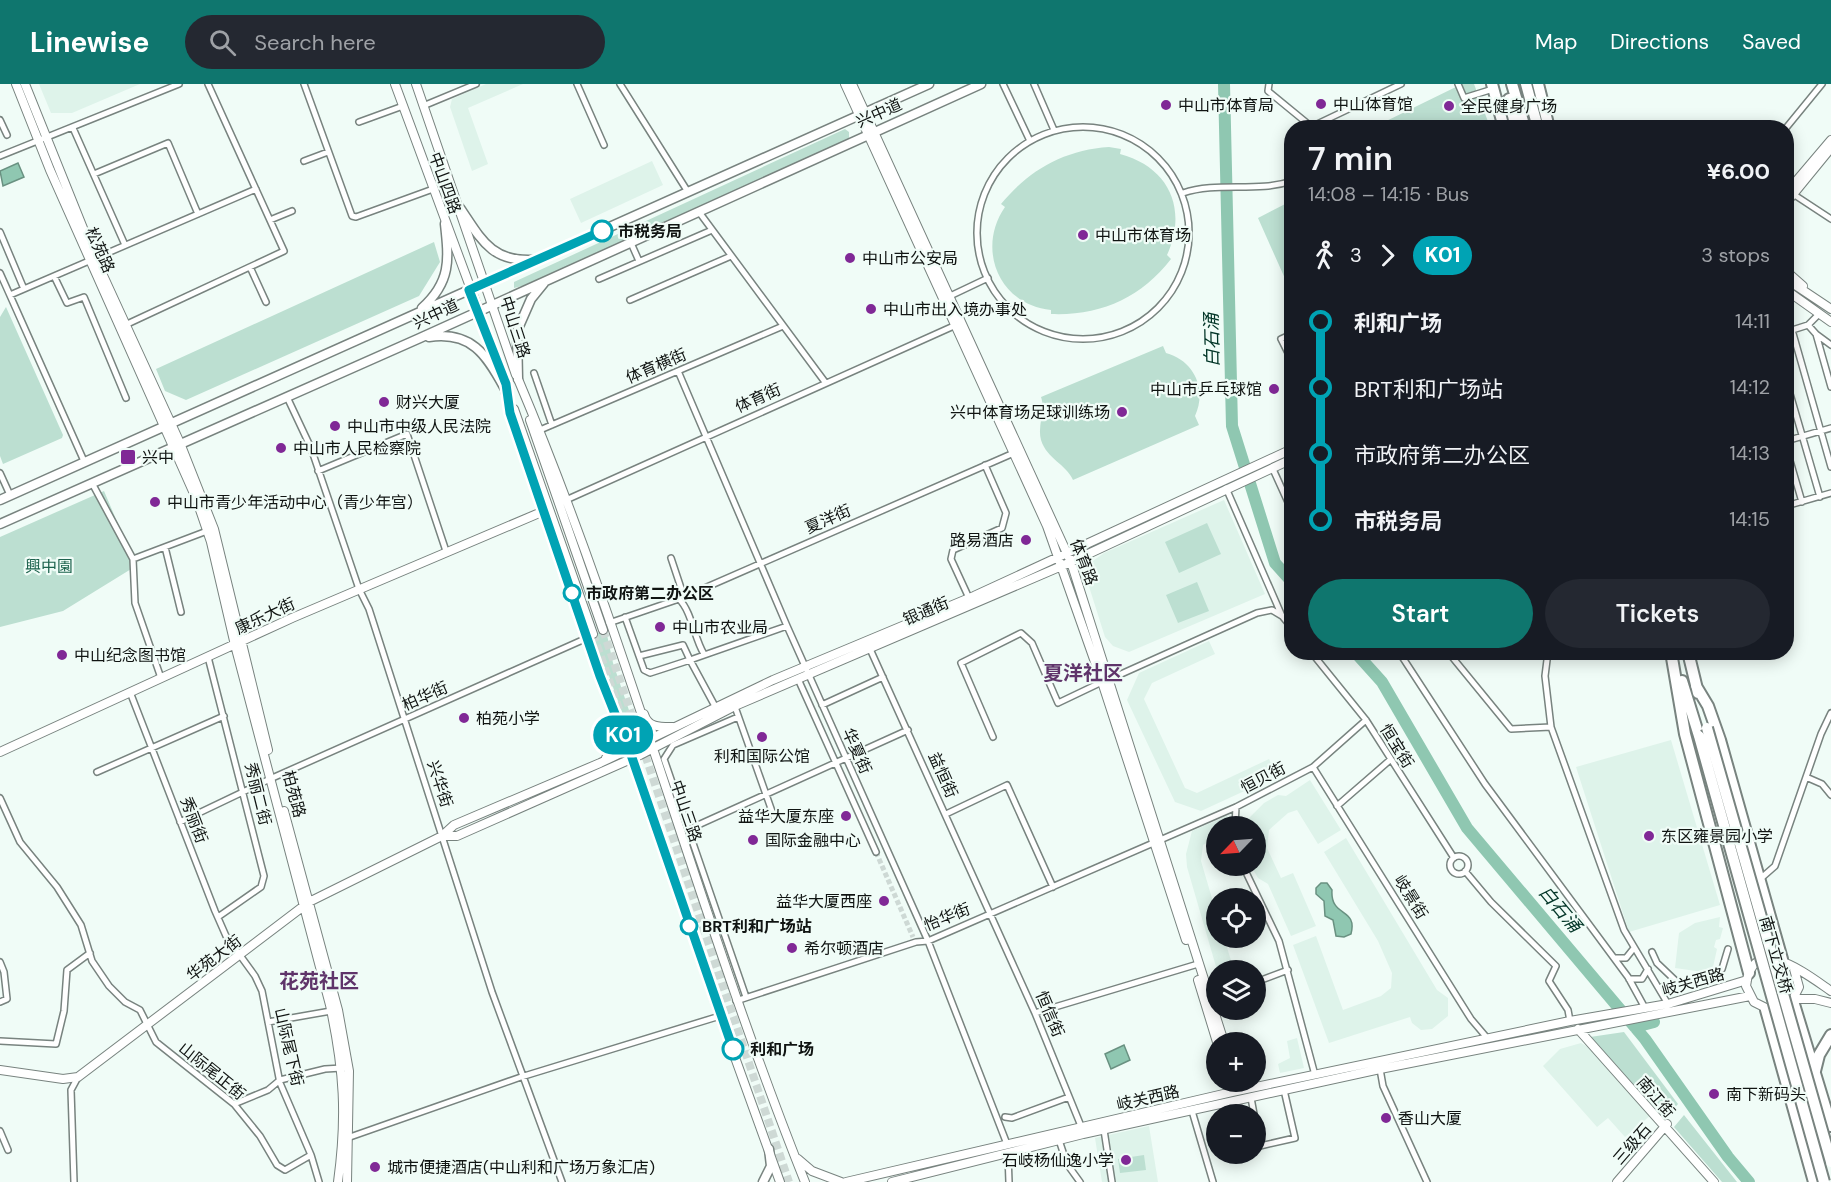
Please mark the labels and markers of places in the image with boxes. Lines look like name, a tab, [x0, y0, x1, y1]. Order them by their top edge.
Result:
place label: 中山体育馆	[1333, 94, 1413, 115]
place label: 中山市体育局	[1178, 95, 1274, 116]
place label: 全民健身广场	[1461, 96, 1557, 117]
marker: 中山体育馆	[1314, 97, 1328, 111]
marker: 中山市体育局	[1159, 98, 1173, 112]
marker: 全民健身广场	[1442, 99, 1456, 113]
marker: 市税务局	[591, 220, 613, 242]
place label: 市税务局	[618, 221, 682, 242]
place label: 中山市体育场	[1095, 225, 1191, 246]
marker: 中山市体育场	[1076, 228, 1090, 242]
place label: 中山市公安局	[862, 248, 958, 269]
marker: 中山市公安局	[843, 251, 857, 265]
place label: 中山市出入境办事处	[883, 299, 1027, 320]
marker: 中山市出入境办事处	[864, 302, 878, 316]
place label: 中山市乒乓球馆	[1150, 379, 1262, 400]
marker: 中山市乒乓球馆	[1267, 382, 1281, 396]
place label: 财兴大厦	[396, 392, 460, 413]
marker: 财兴大厦	[377, 395, 391, 409]
place label: 兴中体育场足球训练场	[950, 402, 1110, 423]
marker: 兴中体育场足球训练场	[1115, 405, 1129, 419]
place label: 中山市中级人民法院	[347, 416, 491, 437]
marker: 中山市中级人民法院	[328, 419, 342, 433]
place label: 中山市人民检察院	[293, 438, 421, 459]
marker: 中山市人民检察院	[274, 441, 288, 455]
place label: 兴中	[142, 447, 174, 468]
marker: 兴中	[119, 448, 137, 466]
place label: 中山市青少年活动中心（青少年宫）	[167, 492, 423, 513]
marker: 中山市青少年活动中心（青少年宫）	[148, 495, 162, 509]
place label: 路易酒店	[950, 530, 1014, 551]
marker: 路易酒店	[1019, 533, 1033, 547]
place label: 市政府第二办公区	[586, 583, 714, 604]
marker: 市政府第二办公区	[563, 584, 581, 602]
place label: 中山市农业局	[672, 617, 768, 638]
marker: 中山市农业局	[653, 620, 667, 634]
place label: 中山纪念图书馆	[74, 645, 186, 666]
marker: 中山纪念图书馆	[55, 648, 69, 662]
place label: 柏苑小学	[476, 708, 540, 729]
marker: 柏苑小学	[457, 711, 471, 725]
marker: 利和国际公馆	[755, 730, 769, 744]
place label: 利和国际公馆	[714, 746, 810, 767]
place label: 益华大厦东座	[738, 806, 834, 827]
marker: 益华大厦东座	[839, 809, 853, 823]
place label: 东区雍景园小学	[1661, 826, 1773, 847]
marker: 东区雍景园小学	[1642, 829, 1656, 843]
place label: 国际金融中心	[765, 830, 861, 851]
marker: 国际金融中心	[746, 833, 760, 847]
place label: 益华大厦西座	[776, 891, 872, 912]
marker: 益华大厦西座	[877, 894, 891, 908]
place label: BRT利和广场站	[702, 916, 812, 937]
marker: BRT利和广场站	[680, 917, 698, 935]
place label: 希尔顿酒店	[804, 938, 884, 959]
marker: 希尔顿酒店	[785, 941, 799, 955]
marker: 利和广场	[722, 1038, 744, 1060]
place label: 利和广场	[750, 1039, 814, 1060]
place label: 南下新码头	[1726, 1084, 1806, 1105]
marker: 南下新码头	[1707, 1087, 1721, 1101]
place label: 香山大厦	[1398, 1108, 1462, 1129]
marker: 香山大厦	[1379, 1111, 1393, 1125]
place label: 石岐杨仙逸小学	[1002, 1150, 1114, 1171]
marker: 石岐杨仙逸小学	[1119, 1153, 1133, 1167]
place label: 城市便捷酒店(中山利和广场万象汇店)	[387, 1157, 655, 1178]
marker: 城市便捷酒店(中山利和广场万象汇店)	[368, 1160, 382, 1174]

